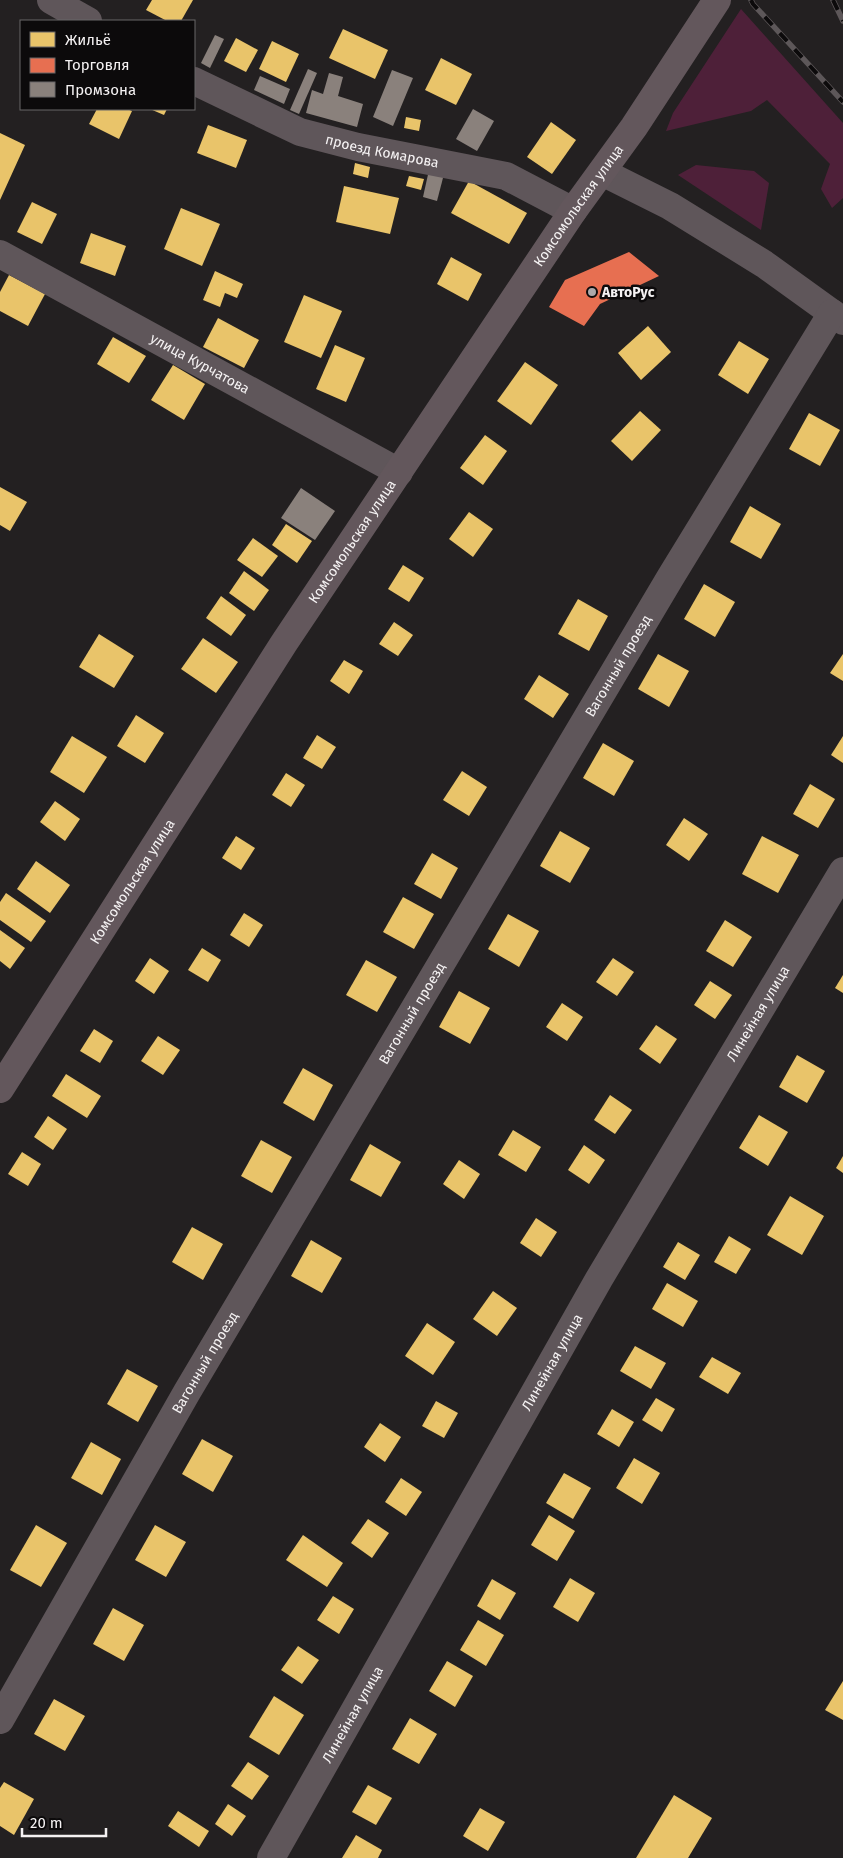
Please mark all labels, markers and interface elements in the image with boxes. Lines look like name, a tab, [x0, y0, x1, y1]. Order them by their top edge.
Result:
legend	[20, 20, 195, 110]
text: Жильё	[65, 31, 111, 49]
text: Торговля	[65, 56, 130, 74]
text: Промзона	[65, 81, 136, 99]
street label: проезд Комарова	[323, 131, 440, 172]
street label: Комсомольская улица	[530, 142, 627, 270]
place label: АвтоРус	[601, 284, 655, 301]
marker: АвтоРус	[586, 286, 598, 298]
street label: улица Курчатова	[147, 330, 253, 398]
street label: Комсомольская улица	[305, 477, 400, 607]
street label: Вагонный проезд	[581, 612, 655, 720]
street label: Комсомольская улица	[86, 816, 179, 947]
street label: Вагонный проезд	[375, 959, 449, 1068]
street label: Линейная улица	[723, 963, 793, 1064]
street label: Вагонный проезд	[168, 1308, 242, 1417]
street label: Линейная улица	[518, 1311, 587, 1414]
street label: Линейная улица	[319, 1663, 387, 1766]
scale bar	[22, 1806, 106, 1838]
text: 20 m	[30, 1814, 63, 1832]

